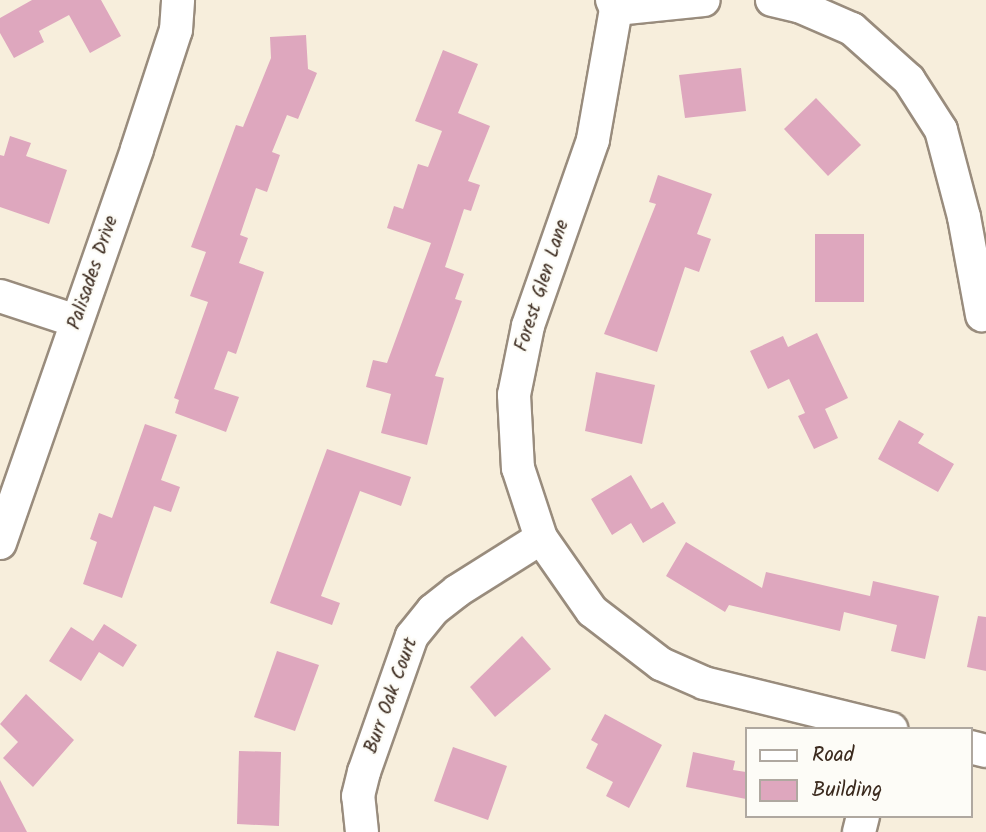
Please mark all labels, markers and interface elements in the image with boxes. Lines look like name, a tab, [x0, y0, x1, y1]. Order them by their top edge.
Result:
street label: Palisades Drive	[64, 213, 124, 333]
street label: Forest Glen Lane	[511, 217, 575, 355]
street label: Burr Oak Court	[361, 635, 423, 757]
legend	[744, 727, 972, 818]
text: Road	[812, 739, 854, 772]
text: Building	[812, 774, 882, 807]

